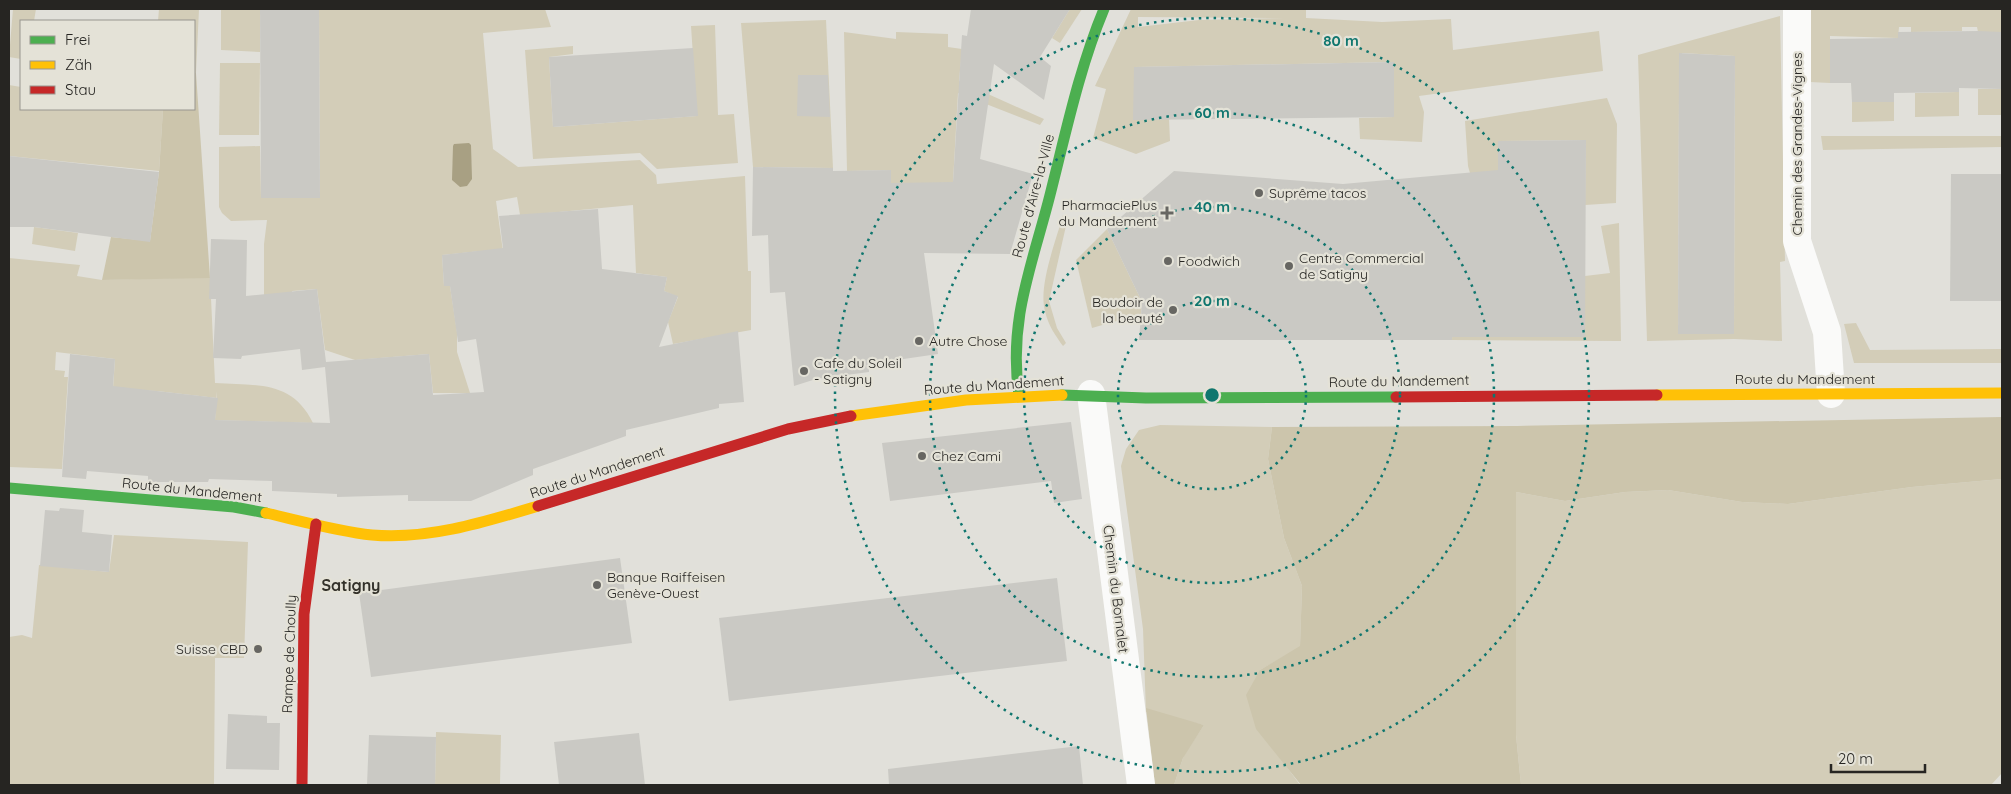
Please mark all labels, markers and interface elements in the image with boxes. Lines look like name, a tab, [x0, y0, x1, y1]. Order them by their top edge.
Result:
legend	[20, 20, 195, 110]
text: Frei	[65, 30, 91, 49]
text: 80 m	[1323, 31, 1359, 50]
street label: Chemin des Grandes-Vignes	[1788, 52, 1806, 236]
text: Zäh	[65, 55, 92, 74]
text: Stau	[65, 80, 96, 99]
text: 60 m	[1194, 103, 1230, 122]
street label: Route d'Aire-la-Ville	[1008, 132, 1058, 260]
place label: Suprême tacos	[1269, 184, 1366, 202]
marker: Suprême tacos	[1253, 187, 1265, 199]
place label: PharmaciePlus du Mandement	[1058, 196, 1157, 230]
text: 40 m	[1194, 197, 1230, 216]
marker: PharmaciePlus du Mandement	[1161, 207, 1173, 219]
place label: Centre Commercial de Satigny	[1299, 249, 1424, 283]
place label: Foodwich	[1178, 252, 1240, 270]
marker: Foodwich	[1162, 255, 1174, 267]
marker: Centre Commercial de Satigny	[1283, 260, 1295, 272]
text: 20 m	[1194, 291, 1230, 310]
place label: Boudoir de la beauté	[1092, 293, 1163, 327]
marker: Boudoir de la beauté	[1167, 304, 1179, 316]
place label: Autre Chose	[929, 332, 1008, 350]
marker: Autre Chose	[913, 335, 925, 347]
place label: Cafe du Soleil - Satigny	[814, 354, 902, 388]
marker: Cafe du Soleil - Satigny	[798, 365, 810, 377]
street label: Route du Mandement	[1735, 370, 1876, 388]
street label: Route du Mandement	[923, 371, 1065, 399]
street label: Route du Mandement	[1329, 371, 1470, 391]
centre of rings	[1203, 386, 1221, 404]
street label: Route du Mandement	[527, 442, 667, 502]
place label: Chez Cami	[932, 447, 1001, 465]
marker: Chez Cami	[916, 450, 928, 462]
street label: Route du Mandement	[121, 474, 263, 506]
street label: Chemin du Bornalet	[1099, 524, 1133, 654]
place label: Banque Raiffeisen Genève-Ouest	[607, 568, 725, 602]
district label: Satigny	[322, 575, 380, 595]
marker: Banque Raiffeisen Genève-Ouest	[591, 579, 603, 591]
street label: Rampe de Choully	[278, 594, 300, 714]
place label: Suisse CBD	[176, 640, 248, 658]
marker: Suisse CBD	[252, 643, 264, 655]
scale bar	[1831, 742, 1925, 774]
text: 20 m	[1838, 749, 1873, 768]

